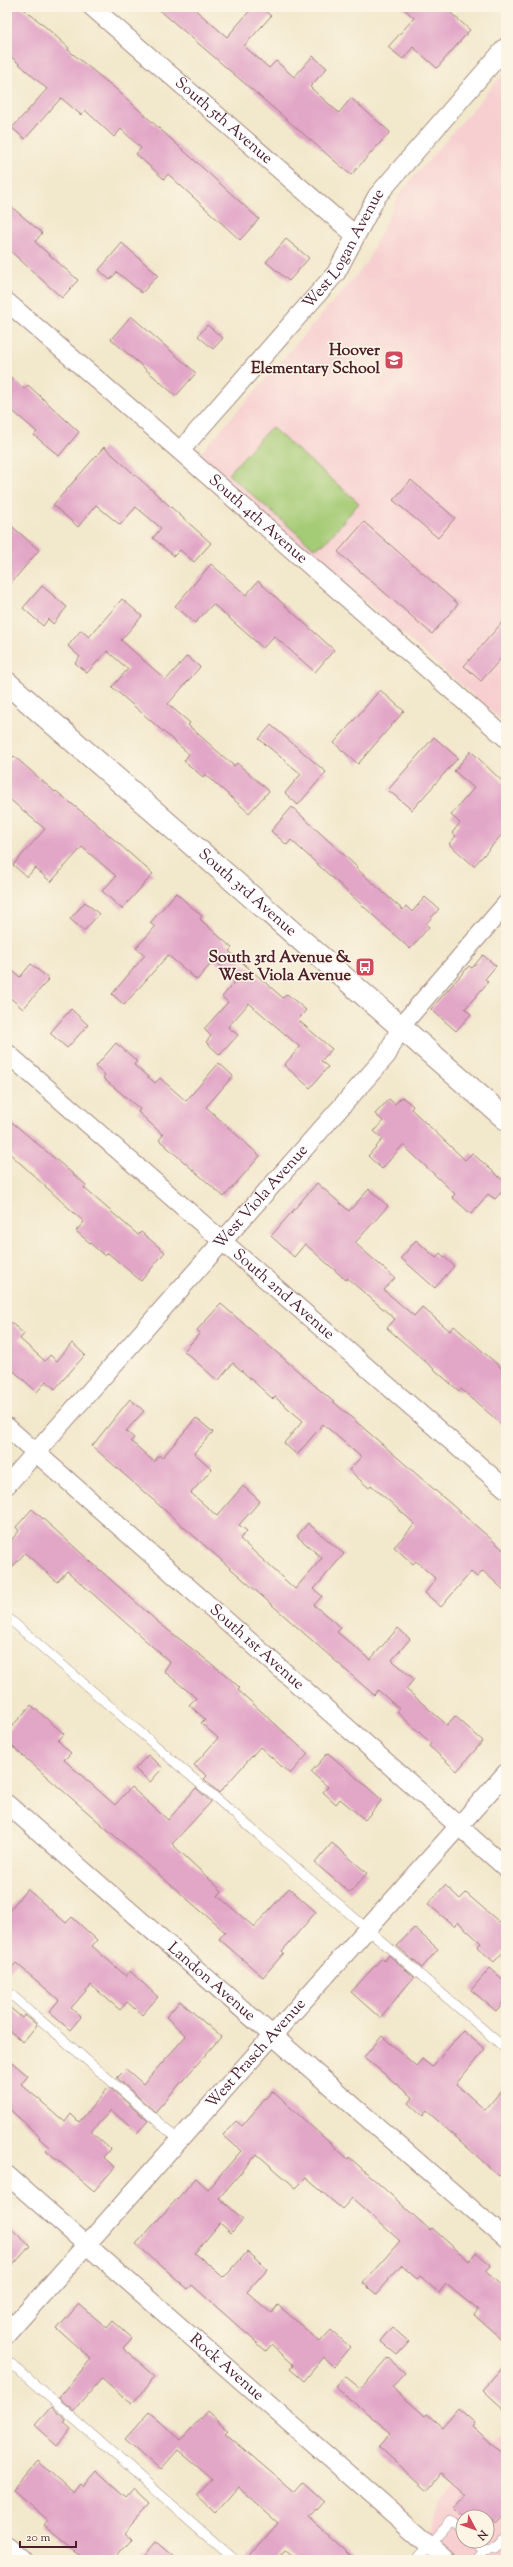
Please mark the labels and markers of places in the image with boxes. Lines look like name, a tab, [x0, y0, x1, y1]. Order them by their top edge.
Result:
place label: Hoover Elementary School	[251, 340, 381, 381]
school or university icon: Hoover Elementary School	[383, 349, 405, 371]
place label: South 3rd Avenue & West Viola Avenue	[208, 947, 352, 988]
bus stop icon: South 3rd Avenue & West Viola Avenue	[354, 956, 376, 978]

